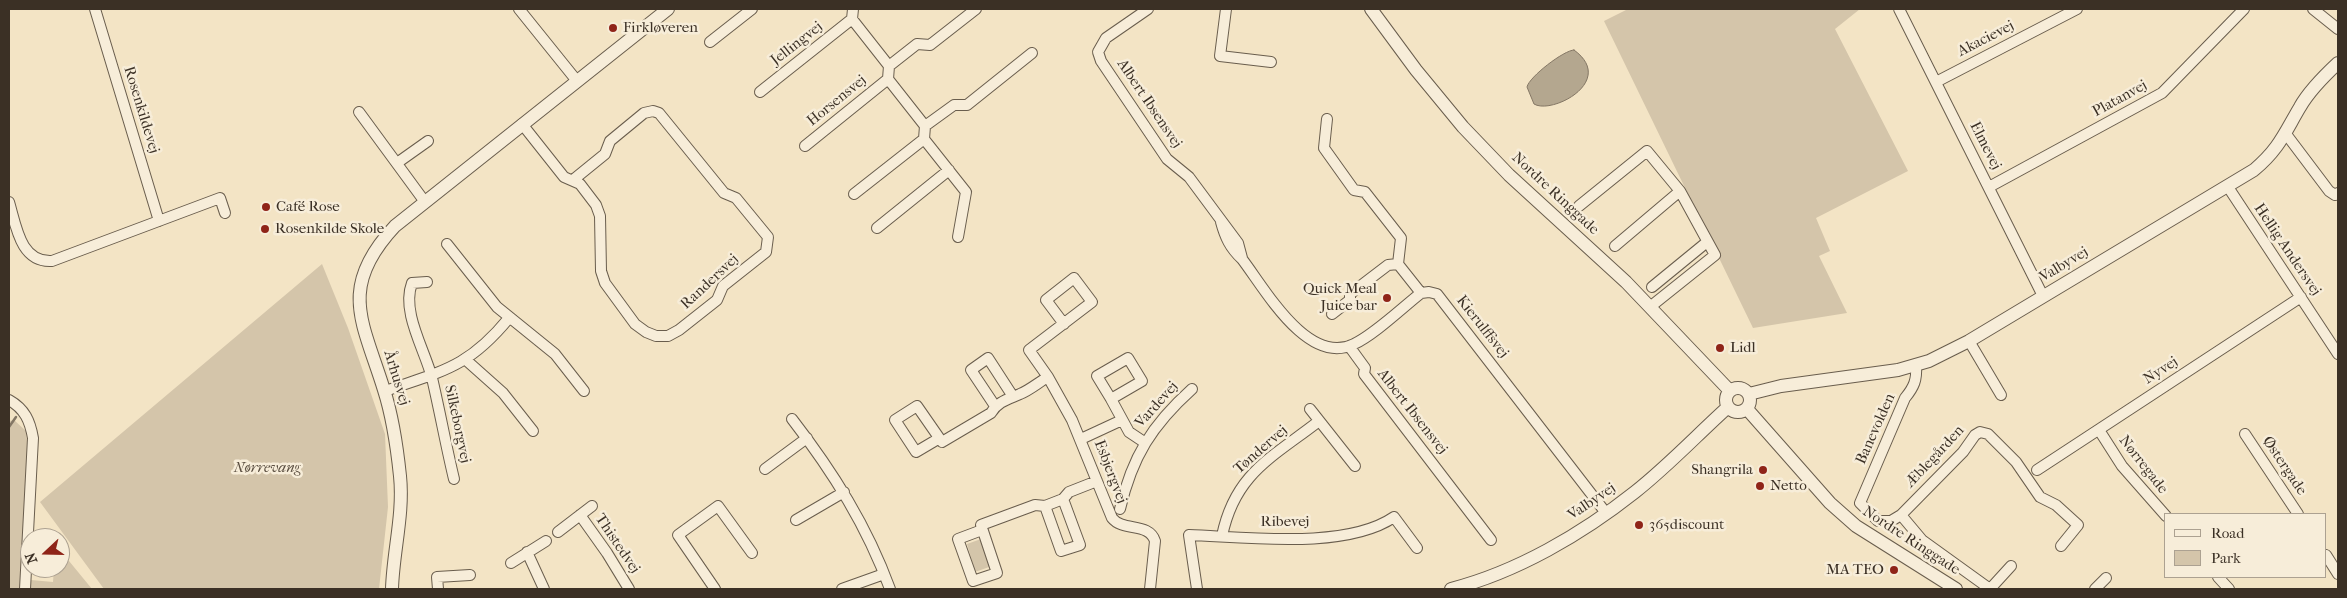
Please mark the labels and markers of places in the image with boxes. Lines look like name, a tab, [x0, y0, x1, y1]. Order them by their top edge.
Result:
place label: Firkløveren	[623, 19, 698, 37]
marker: Firkløveren	[607, 22, 619, 34]
place label: Café Rose	[276, 198, 340, 216]
marker: Café Rose	[260, 201, 272, 213]
place label: Rosenkilde Skole	[275, 220, 384, 238]
marker: Rosenkilde Skole	[259, 223, 271, 235]
place label: Quick Meal Juice bar	[1303, 280, 1377, 315]
marker: Quick Meal Juice bar	[1381, 292, 1393, 304]
place label: Lidl	[1730, 339, 1756, 357]
marker: Lidl	[1714, 342, 1726, 354]
place label: Shangrila	[1691, 461, 1753, 479]
marker: Shangrila	[1757, 464, 1769, 476]
place label: Netto	[1770, 477, 1807, 495]
marker: Netto	[1754, 480, 1766, 492]
place label: 365discount	[1649, 516, 1724, 534]
marker: 365discount	[1633, 519, 1645, 531]
place label: MA TEO	[1826, 561, 1884, 579]
marker: MA TEO	[1888, 564, 1900, 576]

